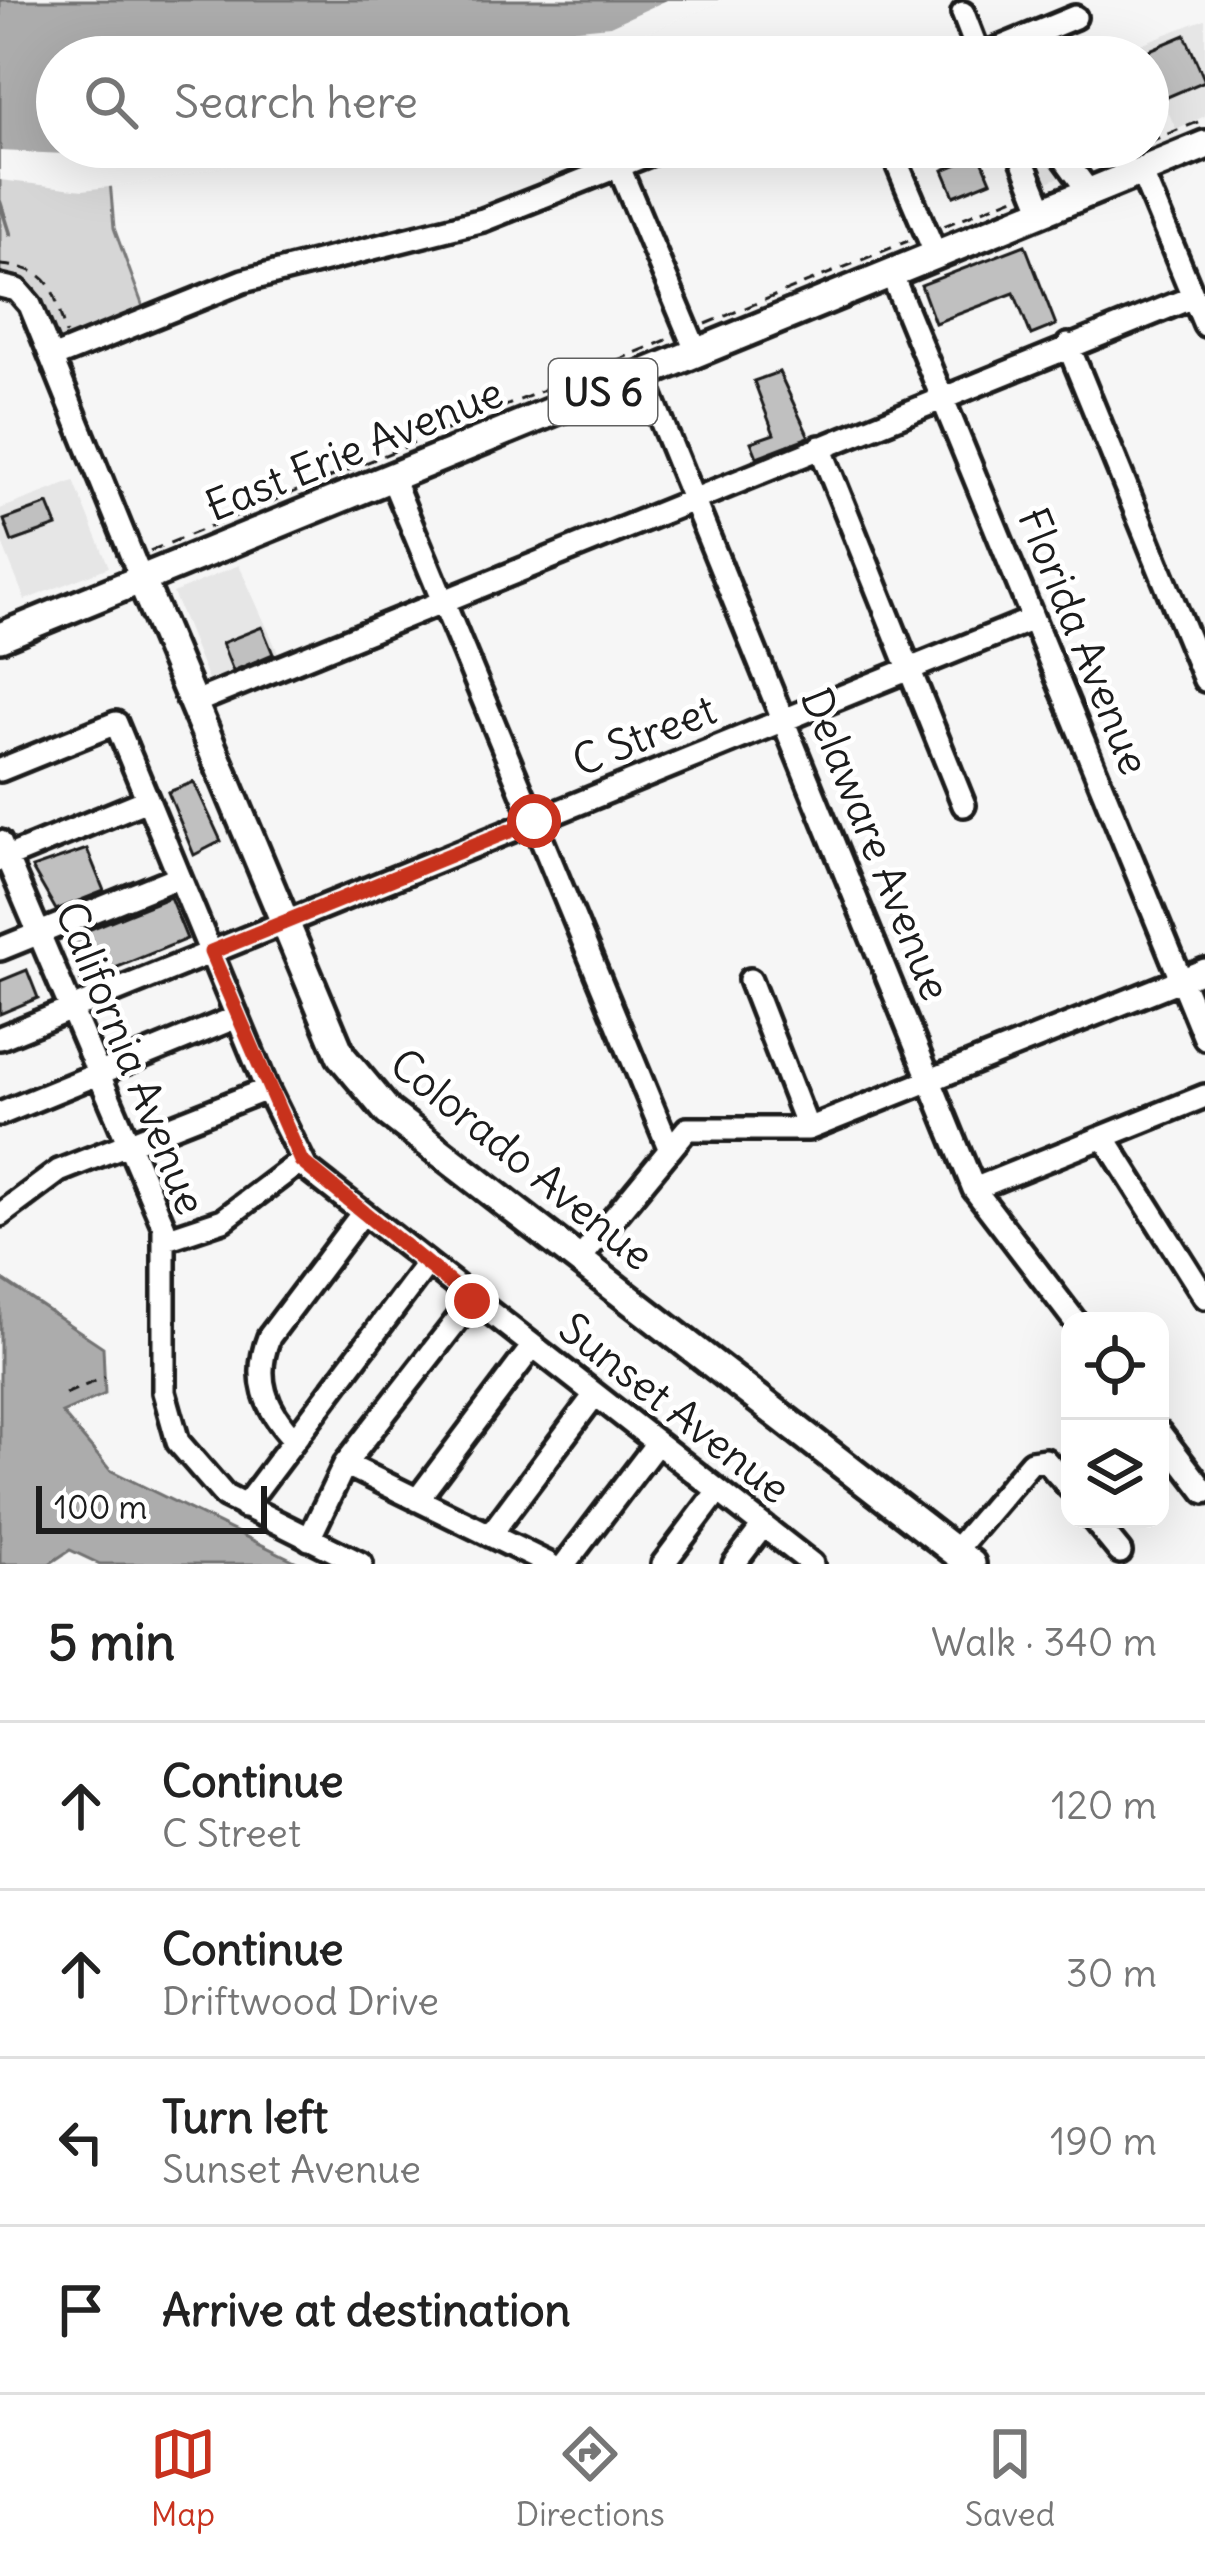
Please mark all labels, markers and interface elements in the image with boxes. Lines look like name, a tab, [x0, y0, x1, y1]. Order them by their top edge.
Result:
search box	[36, 36, 1169, 168]
icon: search	[78, 69, 144, 135]
text: Search here	[174, 74, 418, 130]
road number: US 6	[549, 359, 657, 425]
street label: East Erie Avenue	[198, 366, 510, 532]
street label: Florida Avenue	[1007, 500, 1161, 782]
street label: Delaware Avenue	[790, 680, 962, 1008]
street label: C Street	[565, 683, 723, 787]
route start	[507, 794, 561, 848]
street label: California Avenue	[45, 894, 217, 1222]
street label: Colorado Avenue	[380, 1037, 664, 1281]
route end	[445, 1274, 499, 1328]
street label: Sunset Avenue	[549, 1302, 801, 1514]
map controls	[1061, 1312, 1169, 1528]
button: locate	[1061, 1312, 1169, 1420]
button: layers	[1061, 1420, 1169, 1528]
scale bar	[36, 1480, 267, 1533]
text: 100 m	[54, 1486, 147, 1528]
text: 5 min	[48, 1610, 175, 1674]
text: Walk · 340 m	[931, 1618, 1157, 1667]
text: Continue	[162, 1753, 344, 1809]
icon: ahead	[48, 1773, 114, 1839]
text: 120 m	[1051, 1781, 1157, 1830]
text: C Street	[162, 1809, 301, 1858]
text: Continue	[162, 1921, 344, 1977]
icon: ahead	[48, 1941, 114, 2007]
text: 30 m	[1066, 1949, 1157, 1998]
text: Driftwood Drive	[162, 1977, 439, 2026]
text: Turn left	[162, 2089, 328, 2145]
icon: left	[48, 2109, 114, 2175]
text: 190 m	[1050, 2117, 1157, 2166]
text: Sunset Avenue	[162, 2145, 421, 2194]
icon: arrive	[48, 2277, 114, 2343]
text: Arrive at destination	[162, 2282, 571, 2338]
tab: Map	[150, 2421, 216, 2535]
tab: Directions	[516, 2421, 665, 2535]
tab: Saved	[965, 2421, 1055, 2535]

